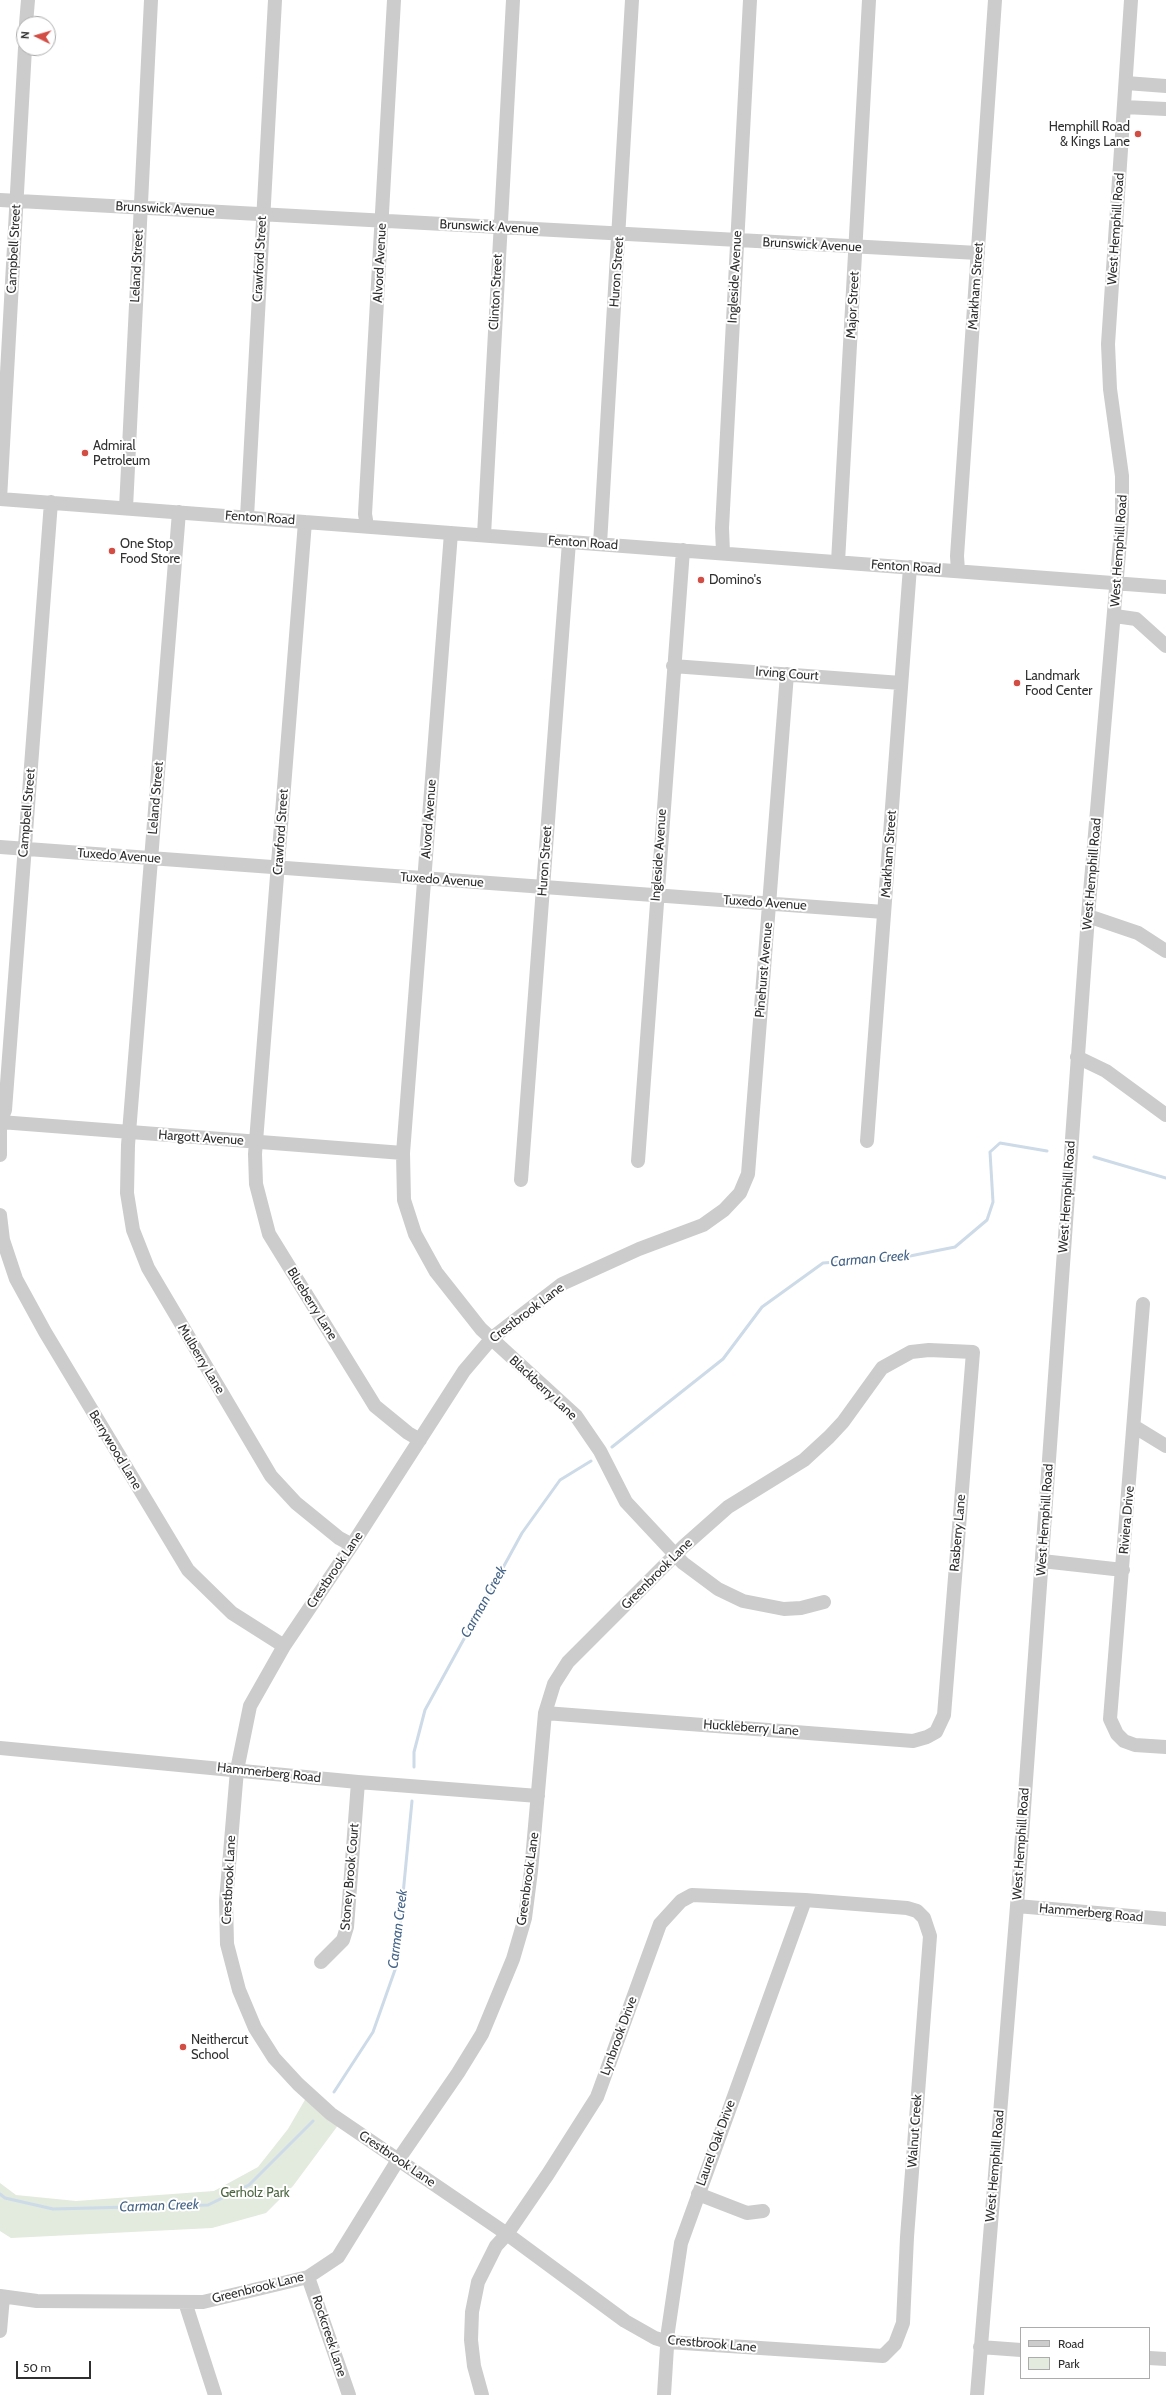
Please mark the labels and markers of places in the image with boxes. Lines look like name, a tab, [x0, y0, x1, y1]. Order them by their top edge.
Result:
place label: Hemphill Road & Kings Lane	[1049, 119, 1130, 150]
marker: Hemphill Road & Kings Lane	[1133, 129, 1143, 139]
place label: Admiral Petroleum	[93, 438, 150, 469]
marker: Admiral Petroleum	[80, 448, 90, 458]
place label: One Stop Food Store	[120, 536, 180, 567]
marker: One Stop Food Store	[107, 546, 117, 556]
place label: Domino's	[709, 572, 761, 588]
marker: Domino's	[696, 575, 706, 585]
place label: Landmark Food Center	[1025, 668, 1092, 699]
marker: Landmark Food Center	[1012, 678, 1022, 688]
place label: Neithercut School	[191, 2032, 248, 2063]
marker: Neithercut School	[178, 2042, 188, 2052]

